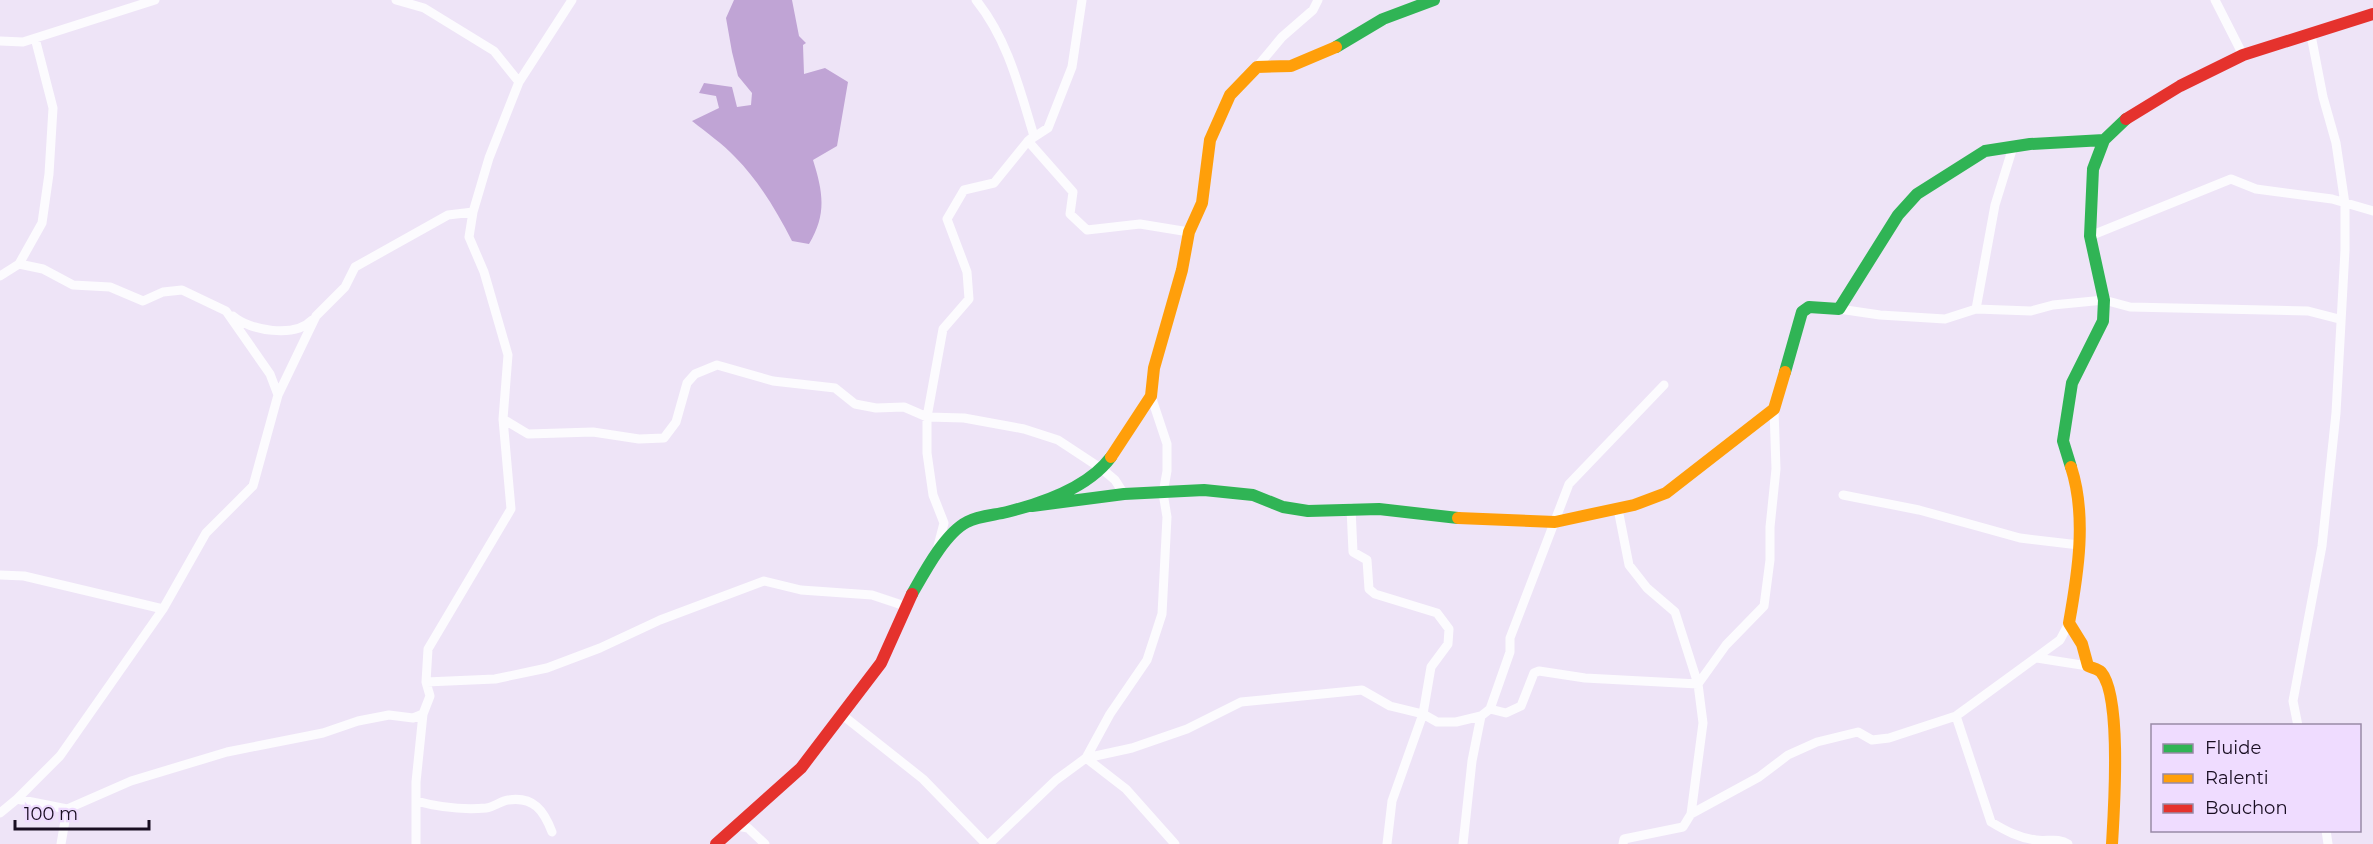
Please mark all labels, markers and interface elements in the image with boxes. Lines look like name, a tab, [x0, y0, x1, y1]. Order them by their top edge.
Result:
legend	[2151, 724, 2361, 832]
text: Fluide	[2205, 737, 2261, 759]
text: Ralenti	[2205, 767, 2269, 789]
scale bar	[15, 793, 148, 831]
text: Bouchon	[2205, 797, 2288, 819]
text: 100 m	[24, 803, 78, 825]

